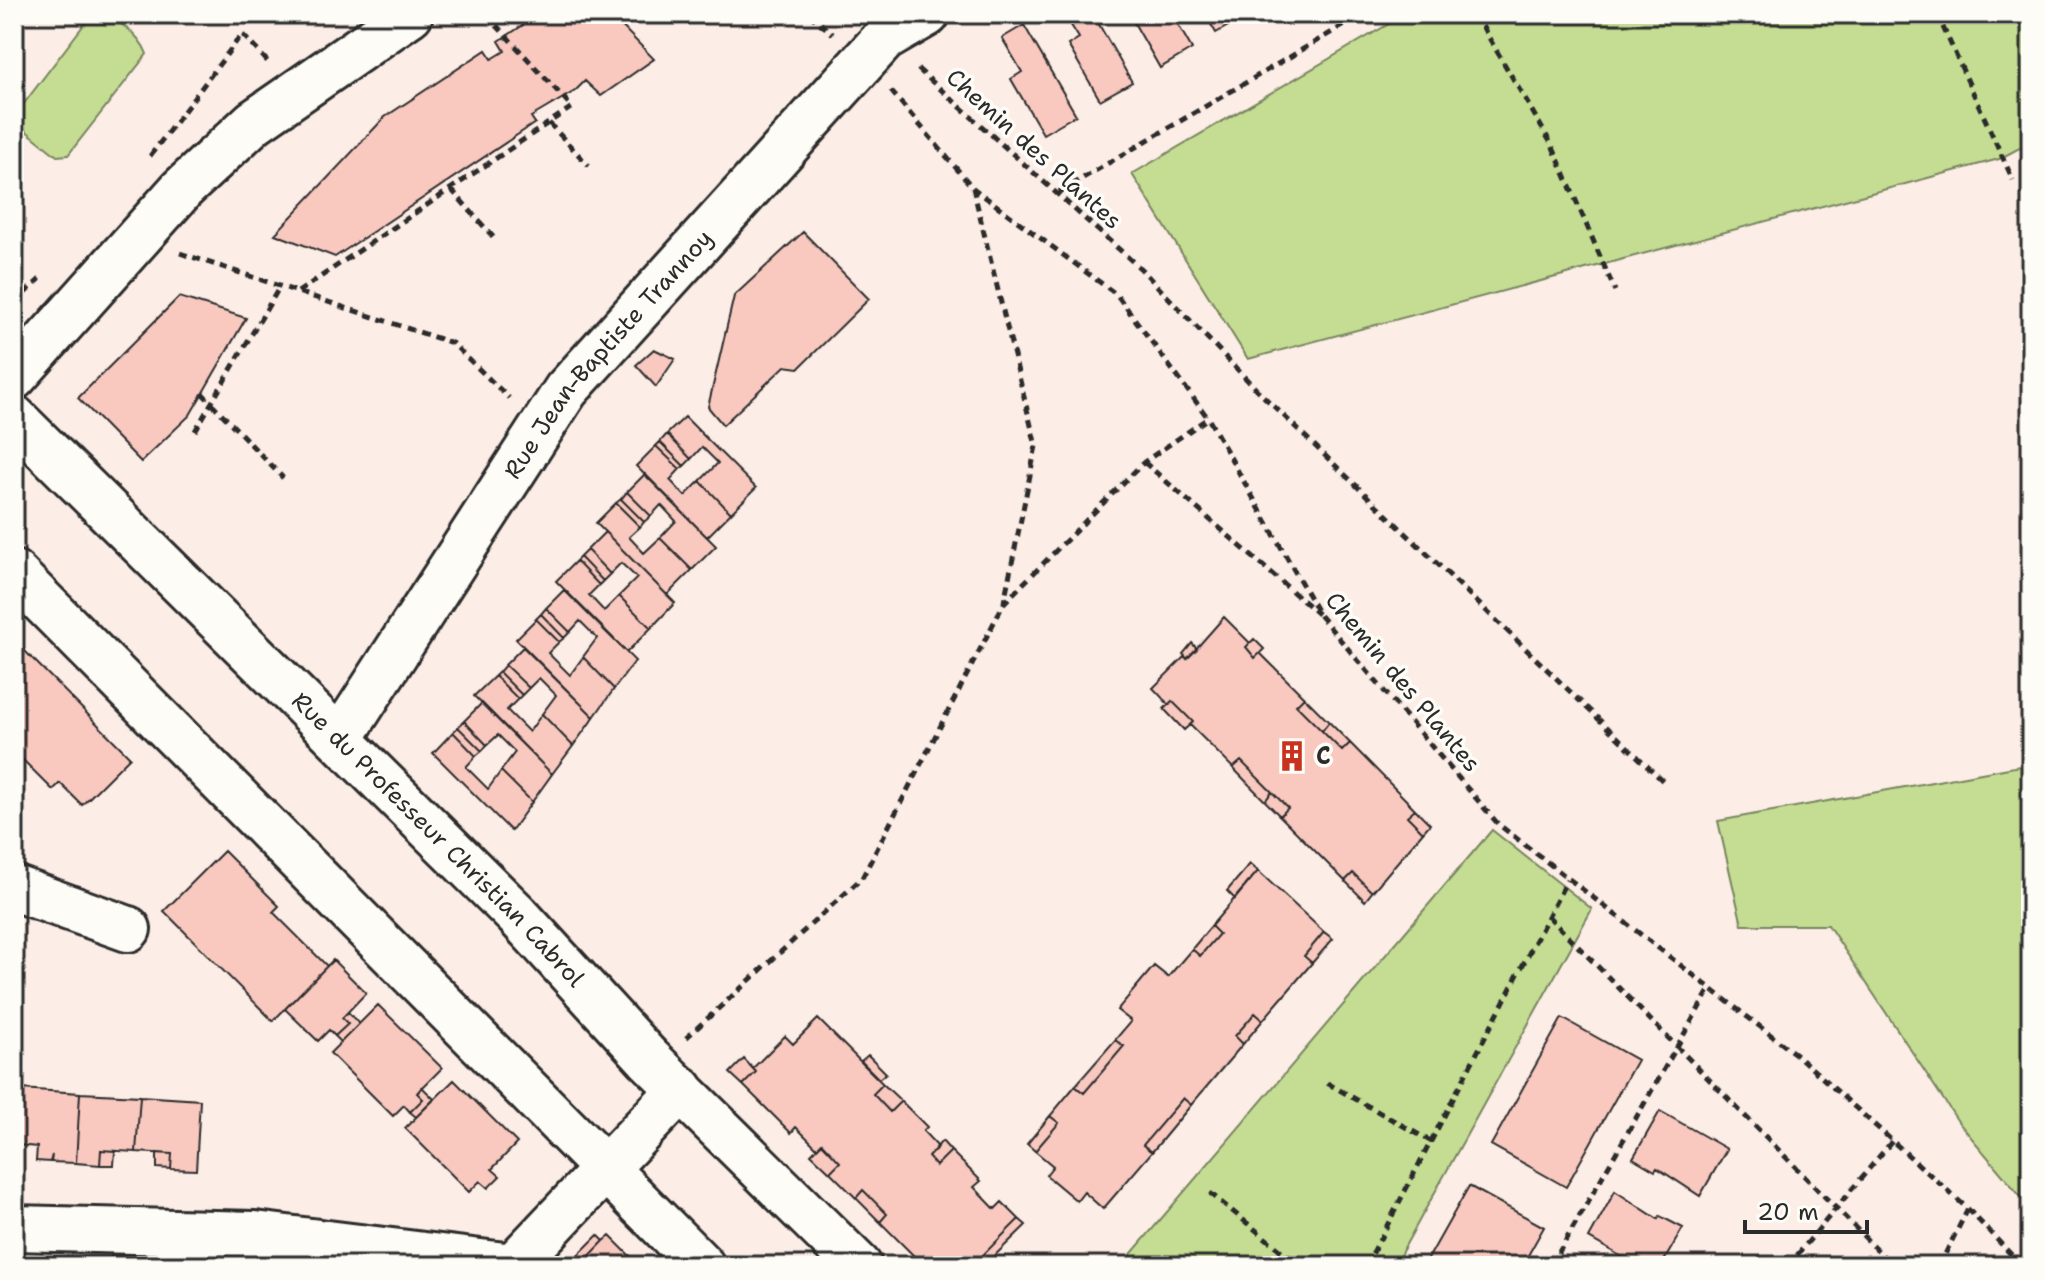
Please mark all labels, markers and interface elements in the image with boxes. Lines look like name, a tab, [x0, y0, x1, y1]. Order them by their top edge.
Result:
street label: Chemin des Plantes	[939, 62, 1129, 236]
street label: Rue Jean-Baptiste Trannoy	[497, 223, 720, 485]
street label: Chemin des Plantes	[1319, 586, 1487, 778]
street label: Rue du Professeur Christian Cabrol	[285, 685, 592, 995]
building icon: C	[1275, 739, 1309, 773]
place label: C	[1316, 742, 1331, 770]
scale bar	[1745, 1184, 1867, 1234]
text: 20 m	[1757, 1196, 1819, 1228]

